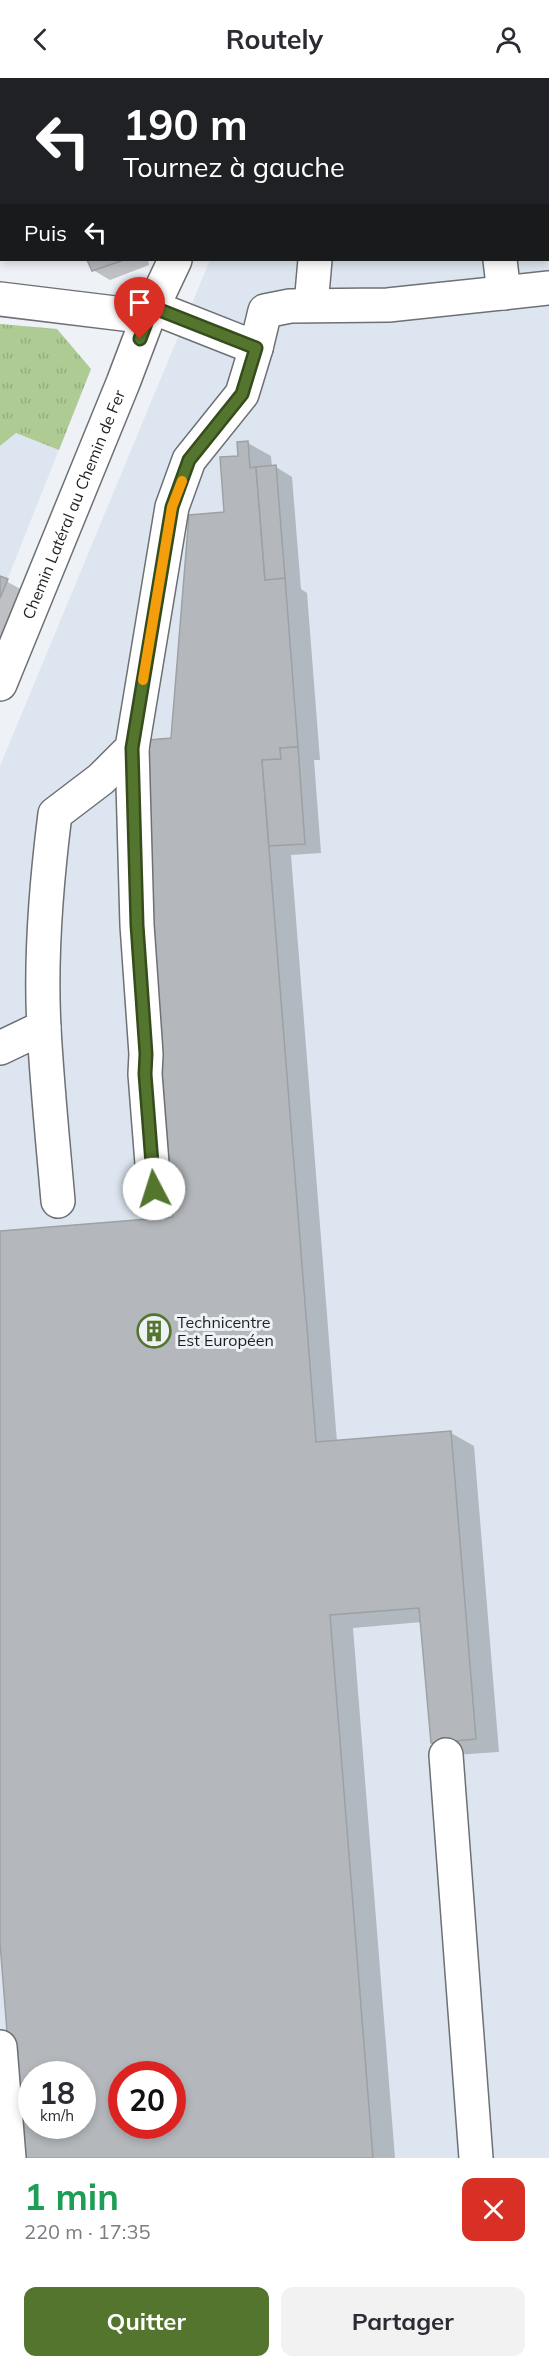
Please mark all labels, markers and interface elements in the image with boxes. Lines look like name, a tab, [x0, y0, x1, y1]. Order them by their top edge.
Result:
text: Routely	[226, 22, 323, 56]
icon: back	[24, 23, 57, 56]
icon: person	[492, 23, 525, 56]
text: 190 m	[123, 98, 248, 151]
icon: left	[24, 102, 102, 180]
text: Tournez à gauche	[123, 150, 345, 184]
icon: left	[79, 216, 112, 249]
text: Puis	[24, 219, 67, 247]
pin	[114, 277, 165, 339]
icon: arrive	[123, 286, 156, 319]
street label: Chemin Latéral au Chemin de Fer	[18, 387, 129, 622]
position arrow	[122, 1157, 186, 1221]
place label: Technicentre Est Européen	[177, 1312, 274, 1350]
building icon: Technicentre Est Européen	[136, 1313, 172, 1349]
speed limit sign: 20	[108, 2061, 186, 2139]
text: 18	[39, 2074, 75, 2112]
text: km/h	[40, 2106, 74, 2125]
text: 1 min	[24, 2174, 119, 2219]
button: close	[462, 2178, 525, 2241]
text: 220 m · 17:35	[24, 2219, 150, 2244]
button: Quitter	[24, 2287, 269, 2356]
button: Partager	[281, 2287, 525, 2356]

